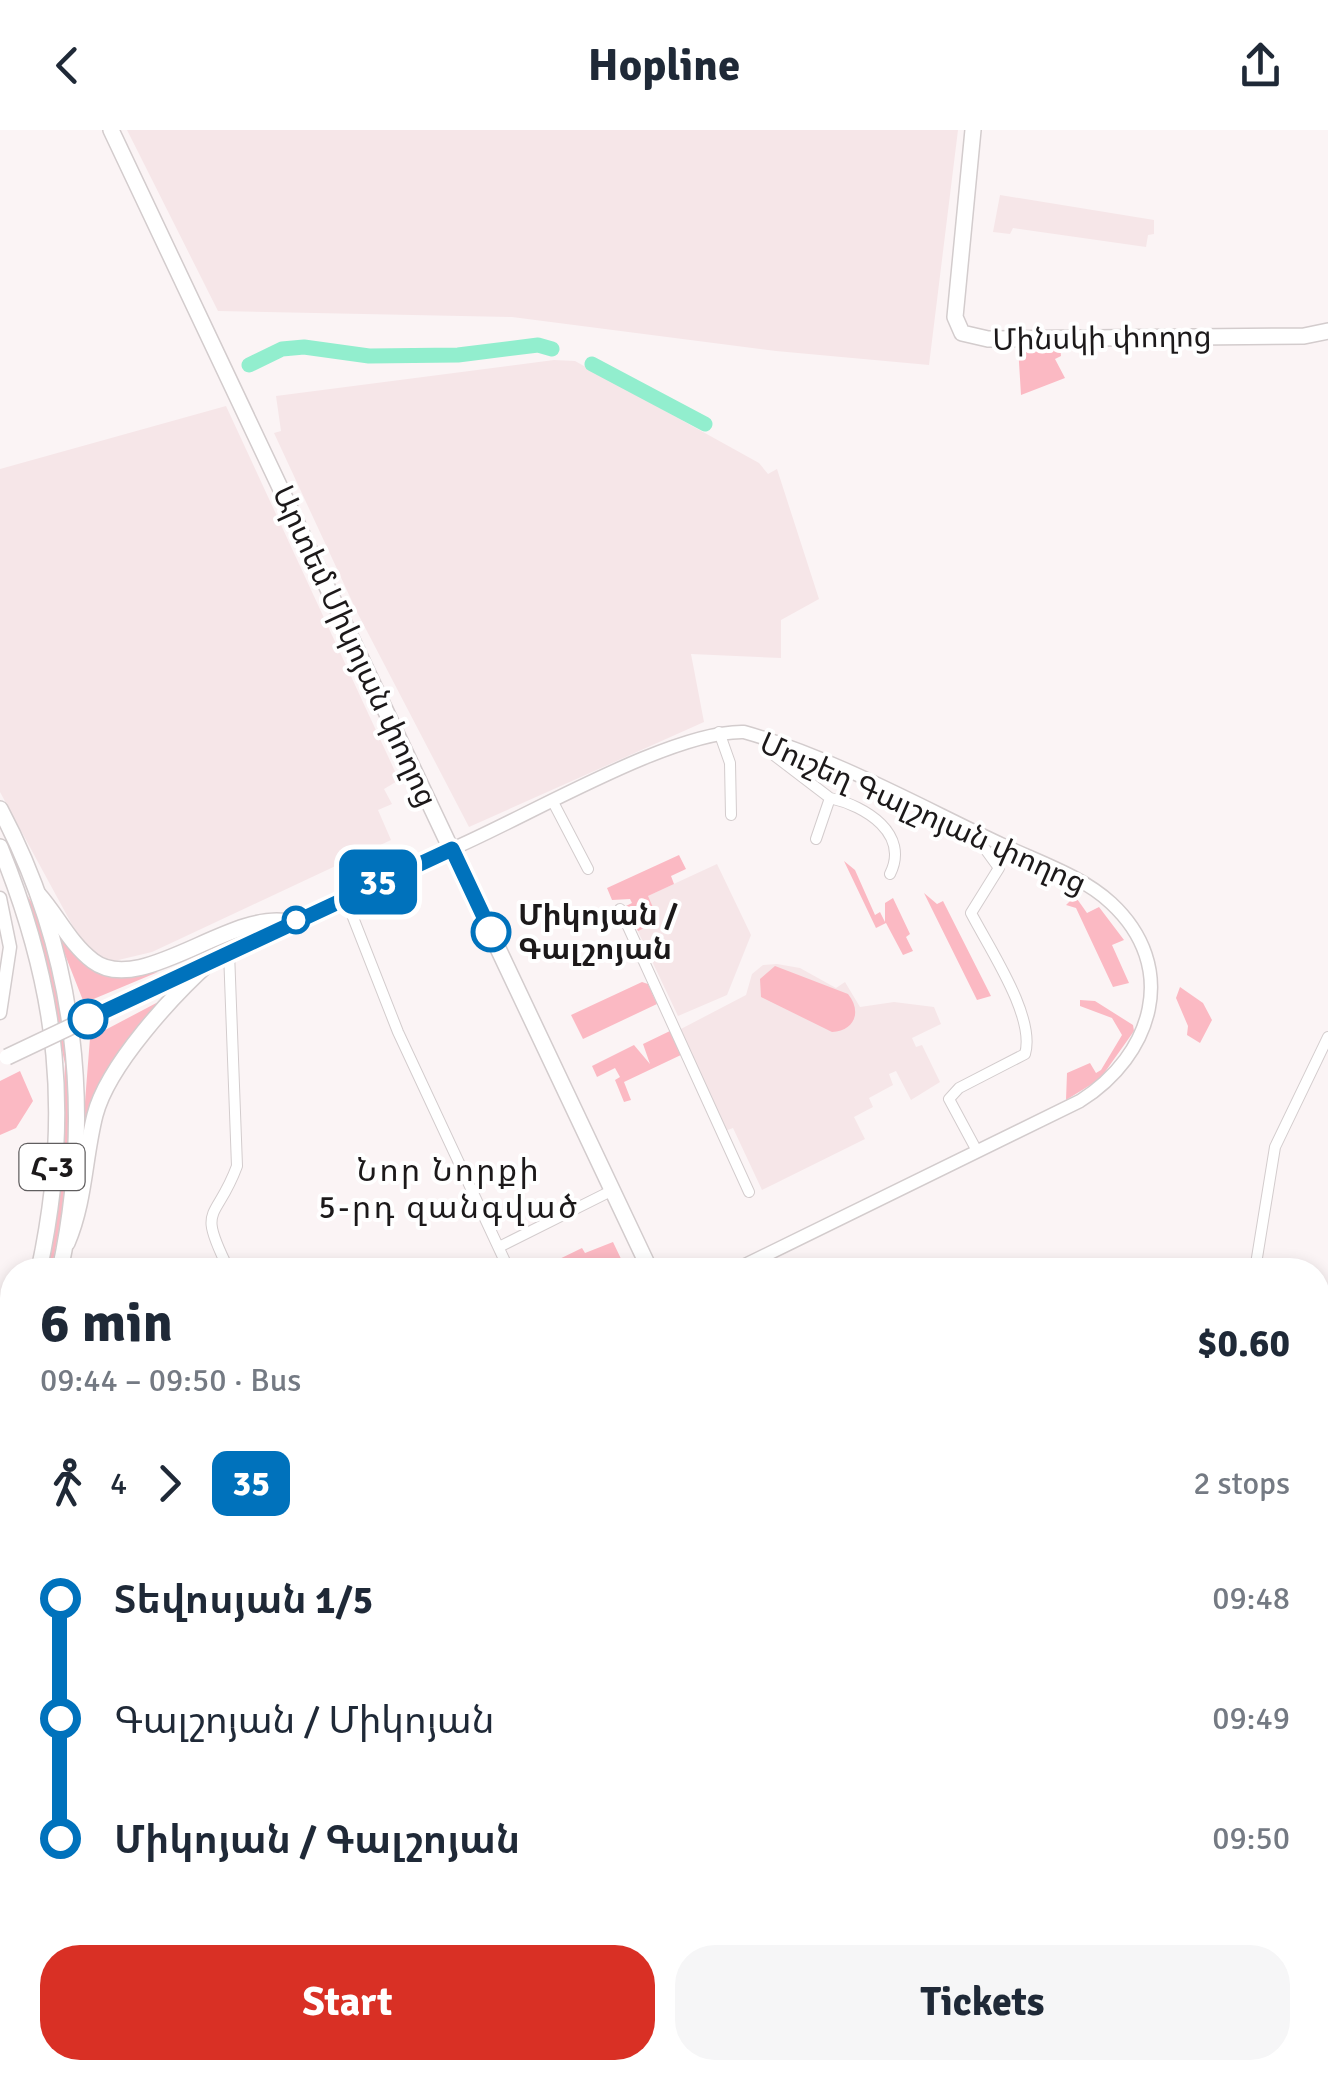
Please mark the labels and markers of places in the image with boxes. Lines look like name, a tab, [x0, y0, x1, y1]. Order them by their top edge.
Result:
place label: Միկոյան / Գալշոյան	[518, 897, 678, 968]
unlabelled marker	[283, 907, 309, 933]
marker: Միկոյան / Գալշոյան	[472, 913, 510, 951]
unlabelled marker	[69, 1000, 107, 1038]

